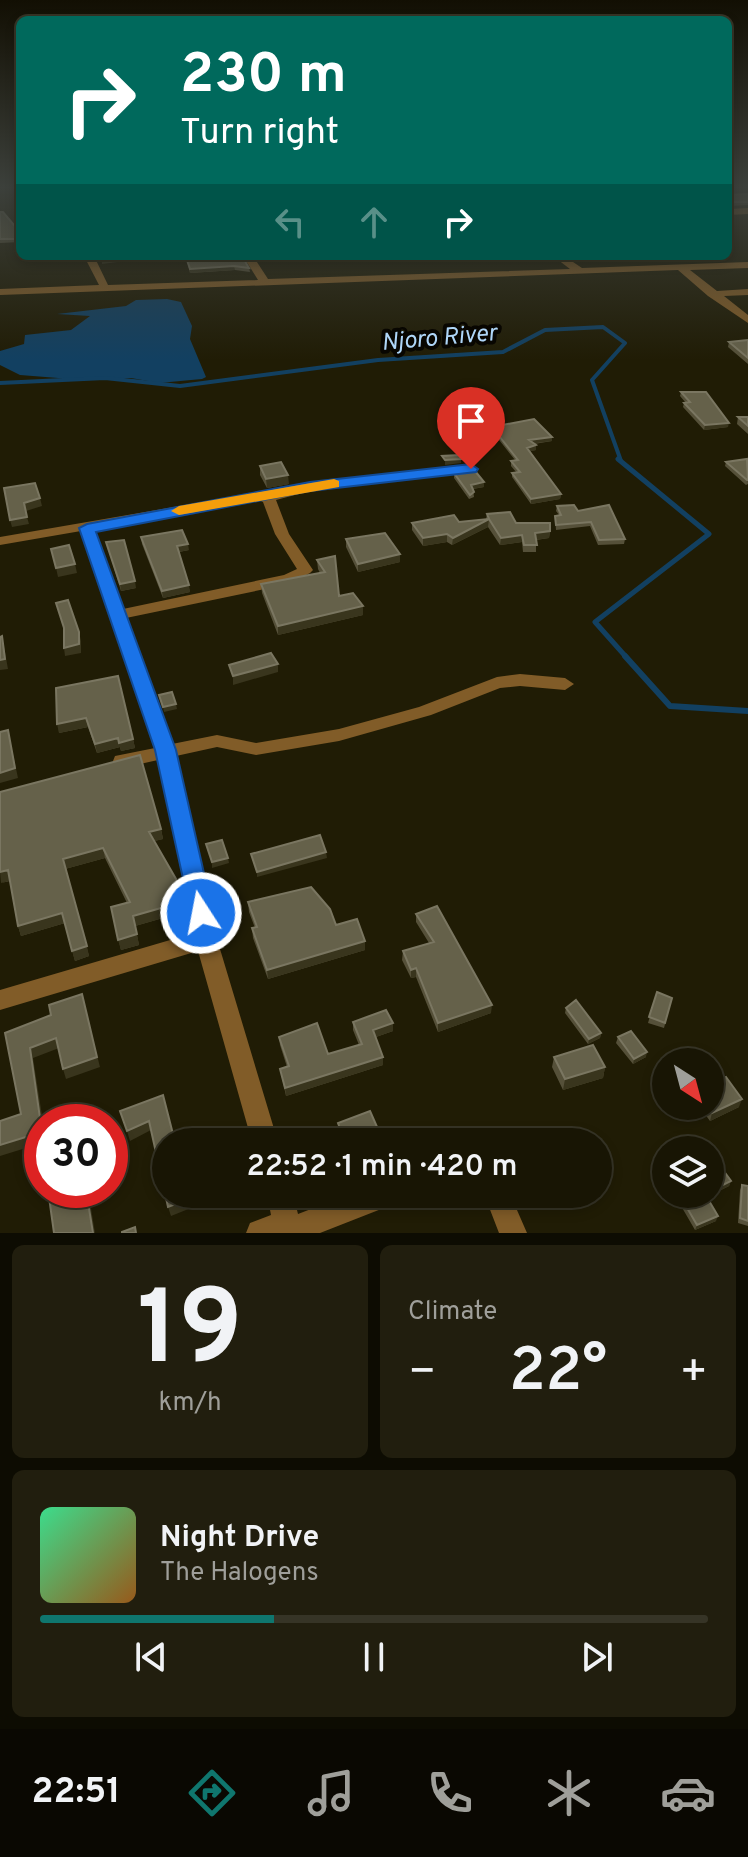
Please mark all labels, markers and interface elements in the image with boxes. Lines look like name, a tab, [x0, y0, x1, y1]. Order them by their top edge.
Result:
text: 230 m	[180, 42, 347, 112]
icon: right	[48, 48, 152, 152]
text: Turn right	[180, 111, 339, 157]
icon: left	[268, 200, 312, 244]
icon: ahead	[352, 200, 396, 244]
icon: right	[436, 200, 480, 244]
water label: Njoro River	[380, 319, 500, 359]
pin	[437, 387, 505, 469]
icon: arrive	[449, 399, 493, 443]
position arrow	[159, 871, 243, 955]
north arrow	[652, 1048, 724, 1120]
map controls	[652, 1048, 724, 1208]
speed limit sign: 30	[24, 1104, 128, 1208]
button: layers	[652, 1136, 724, 1208]
text: 22:52 · 1 min · 420 m	[247, 1149, 517, 1186]
text: 19	[137, 1269, 243, 1401]
text: Climate	[408, 1296, 497, 1329]
text: 22°	[509, 1336, 607, 1412]
text: −	[408, 1346, 436, 1402]
text: +	[680, 1346, 708, 1402]
text: km/h	[158, 1387, 222, 1420]
text: Night Drive	[160, 1520, 319, 1557]
text: The Halogens	[160, 1557, 319, 1590]
icon: previous	[129, 1635, 173, 1679]
icon: pause	[352, 1635, 396, 1679]
icon: next	[575, 1635, 619, 1679]
icon: directions	[184, 1765, 240, 1821]
icon: music	[303, 1765, 359, 1821]
icon: phone	[422, 1765, 478, 1821]
icon: climate	[541, 1765, 597, 1821]
icon: car	[660, 1765, 716, 1821]
text: 22:51	[32, 1770, 121, 1816]

